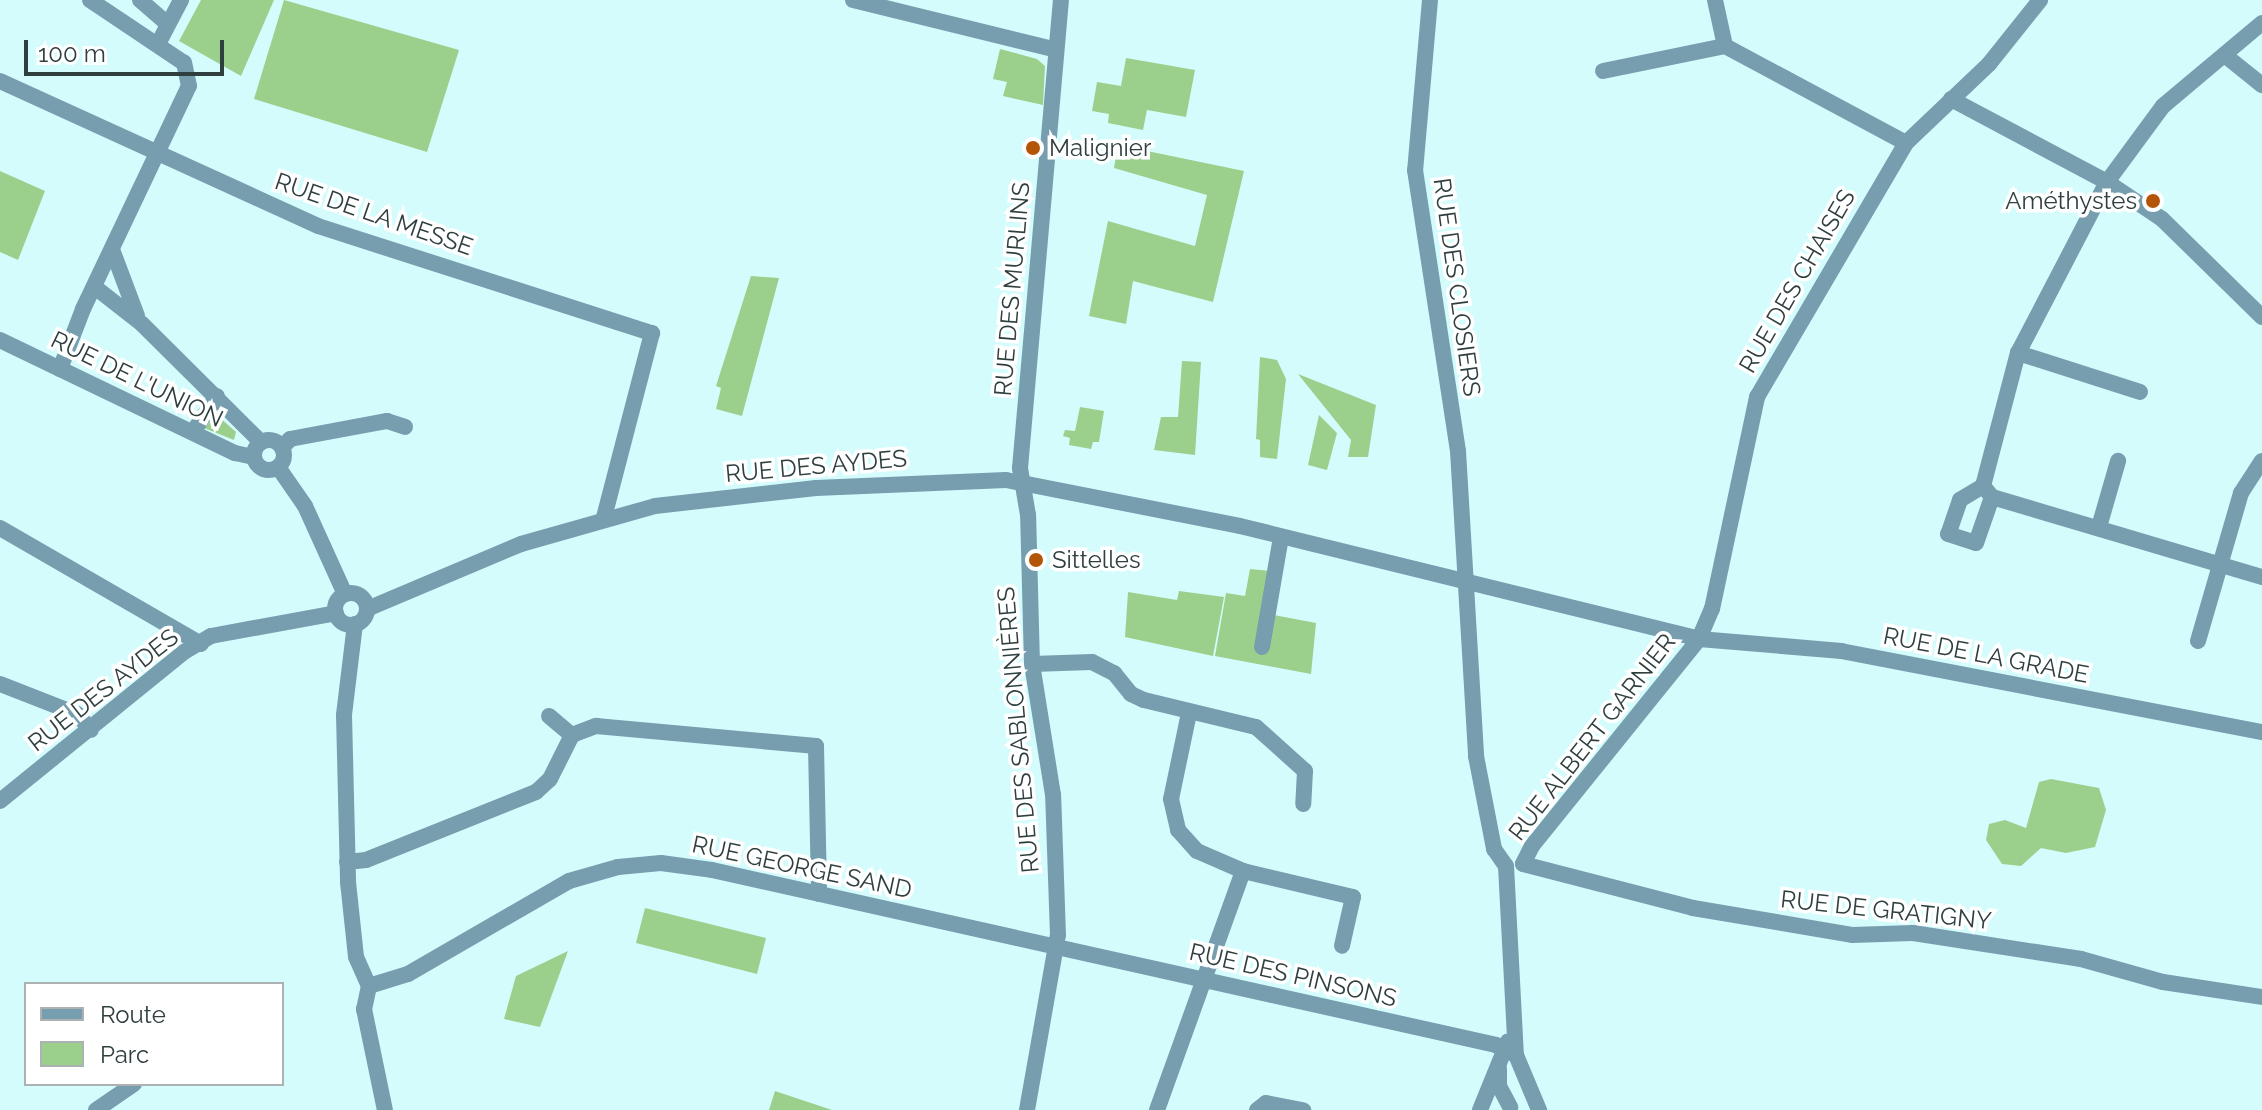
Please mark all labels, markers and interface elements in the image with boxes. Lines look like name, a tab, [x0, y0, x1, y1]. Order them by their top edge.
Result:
scale bar	[28, 24, 228, 74]
text: 100 m	[38, 39, 106, 68]
place label: Malignier	[1049, 134, 1151, 162]
marker: Malignier	[1024, 139, 1042, 157]
street label: RUE DE LA MESSE	[271, 167, 477, 261]
street label: RUE DES CLOSIERS	[1427, 176, 1487, 398]
street label: RUE DES MURLINS	[988, 181, 1036, 397]
street label: RUE DES CHAISES	[1733, 184, 1861, 378]
place label: Améthystes	[2005, 187, 2137, 215]
marker: Améthystes	[2144, 192, 2162, 210]
street label: RUE DE L'UNION	[46, 325, 228, 433]
street label: RUE DES AYDES	[724, 444, 908, 488]
place label: Sittelles	[1052, 546, 1140, 574]
marker: Sittelles	[1027, 551, 1045, 569]
street label: RUE DES SABLONNIÈRES	[991, 586, 1045, 874]
street label: RUE DE LA GRADE	[1880, 621, 2092, 689]
street label: RUE DES AYDES	[22, 622, 184, 758]
street label: RUE ALBERT GARNIER	[1502, 627, 1682, 847]
street label: RUE GEORGE SAND	[690, 830, 914, 904]
street label: RUE DE GRATIGNY	[1779, 885, 1993, 935]
street label: RUE DES PINSONS	[1186, 937, 1400, 1013]
legend	[24, 982, 284, 1086]
text: Route	[100, 1000, 166, 1029]
text: Parc	[100, 1040, 149, 1069]

